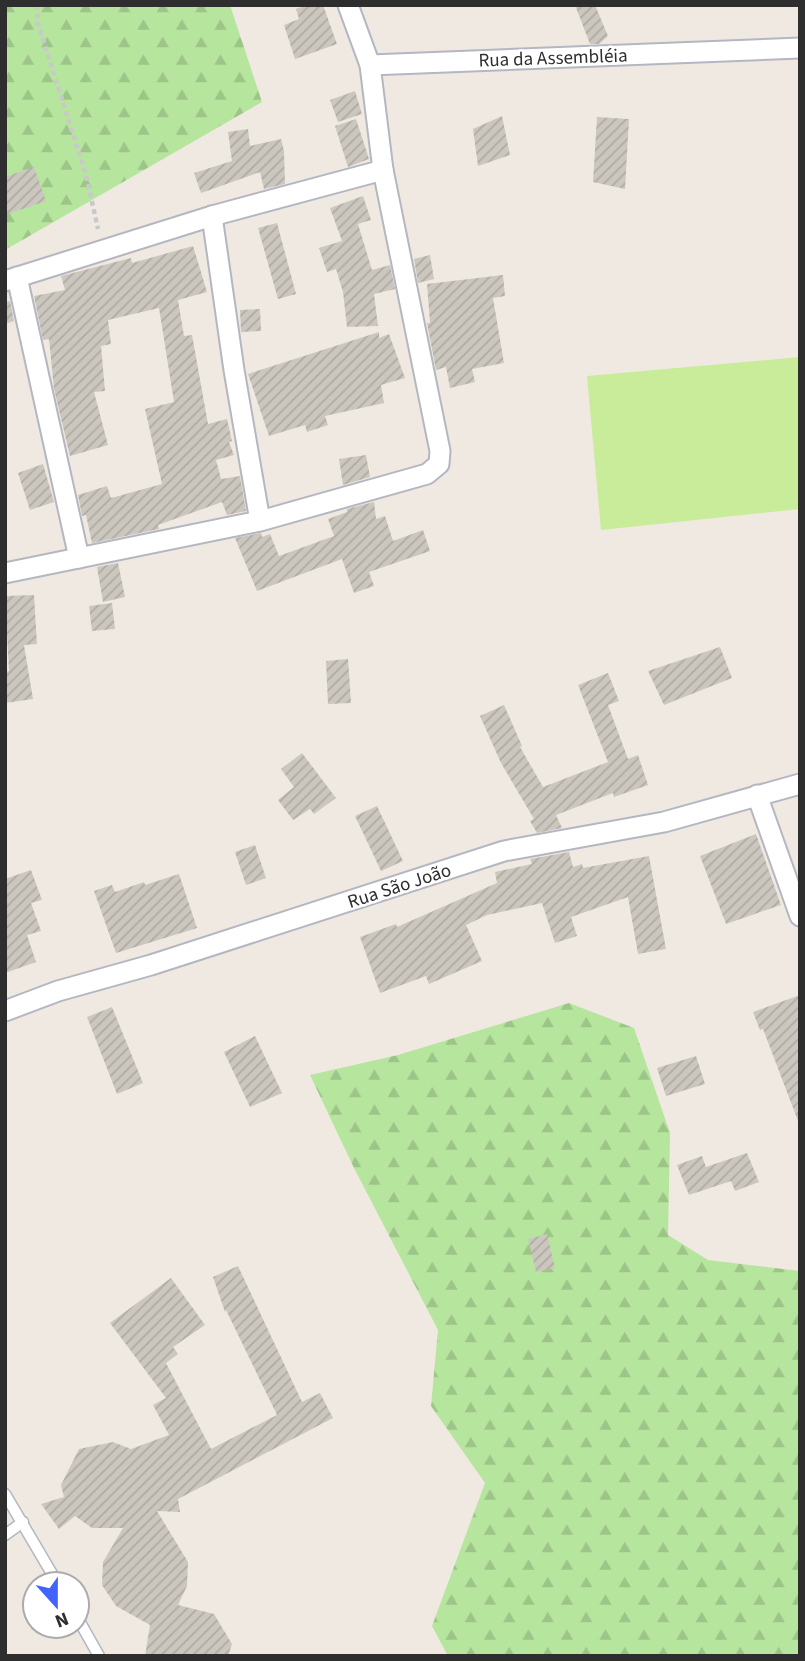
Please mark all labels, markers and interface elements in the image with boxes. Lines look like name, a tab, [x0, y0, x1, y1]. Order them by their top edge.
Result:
street label: Rua da Assembléia	[478, 42, 628, 75]
street label: Rua São João	[344, 857, 455, 916]
north arrow	[21, 1570, 91, 1640]
text: N	[51, 1605, 72, 1634]

